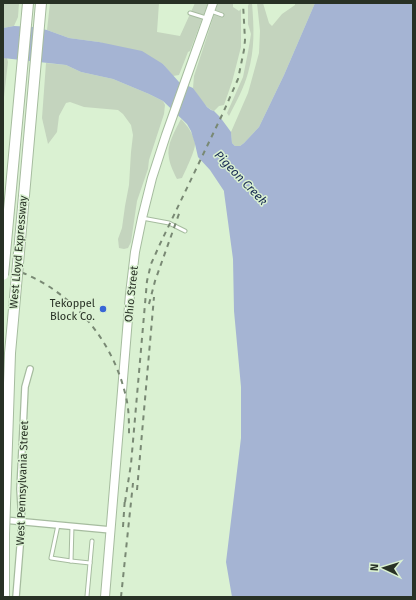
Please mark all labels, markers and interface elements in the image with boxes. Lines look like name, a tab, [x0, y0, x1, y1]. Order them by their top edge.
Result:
water label: Pigeon Creek	[212, 148, 271, 208]
street label: West Lloyd Expressway	[7, 194, 30, 309]
street label: Ohio Street	[122, 265, 141, 323]
place label: Tekoppel Block Co.	[50, 297, 95, 323]
marker: Tekoppel Block Co.	[98, 304, 108, 314]
street label: West Pennsylvania Street	[14, 420, 31, 546]
north arrow	[364, 548, 404, 588]
text: N	[368, 563, 381, 571]

